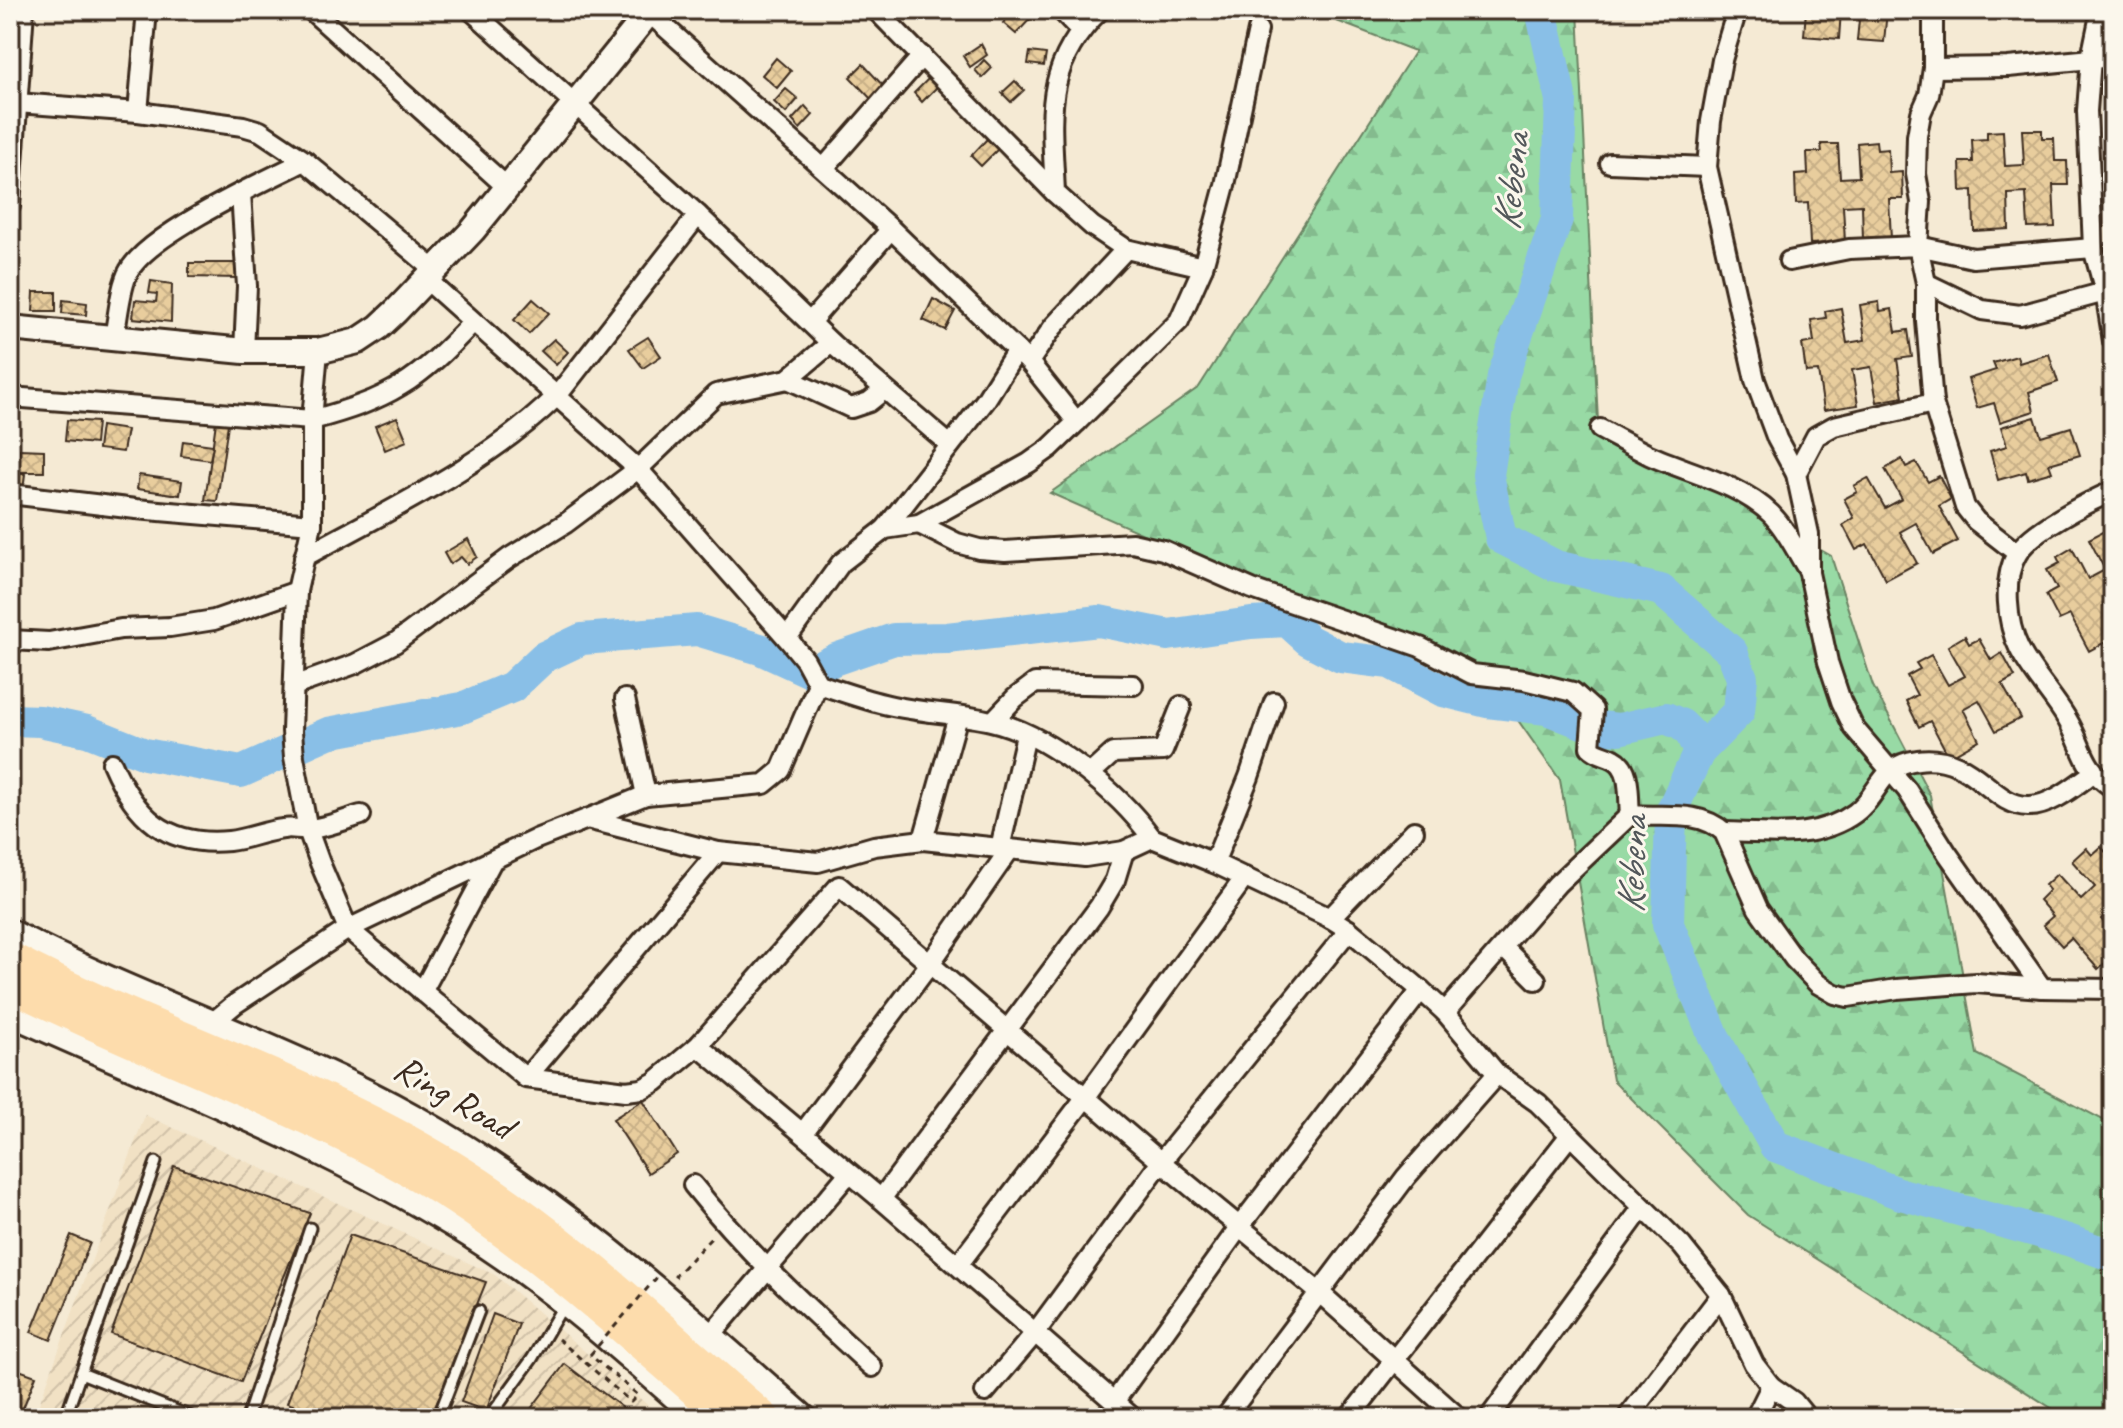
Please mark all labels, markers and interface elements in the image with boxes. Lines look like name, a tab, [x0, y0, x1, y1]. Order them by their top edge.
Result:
water label: Kebena	[1481, 127, 1541, 232]
water label: Kebena	[1605, 812, 1659, 914]
street label: Ring Road	[386, 1044, 526, 1152]

